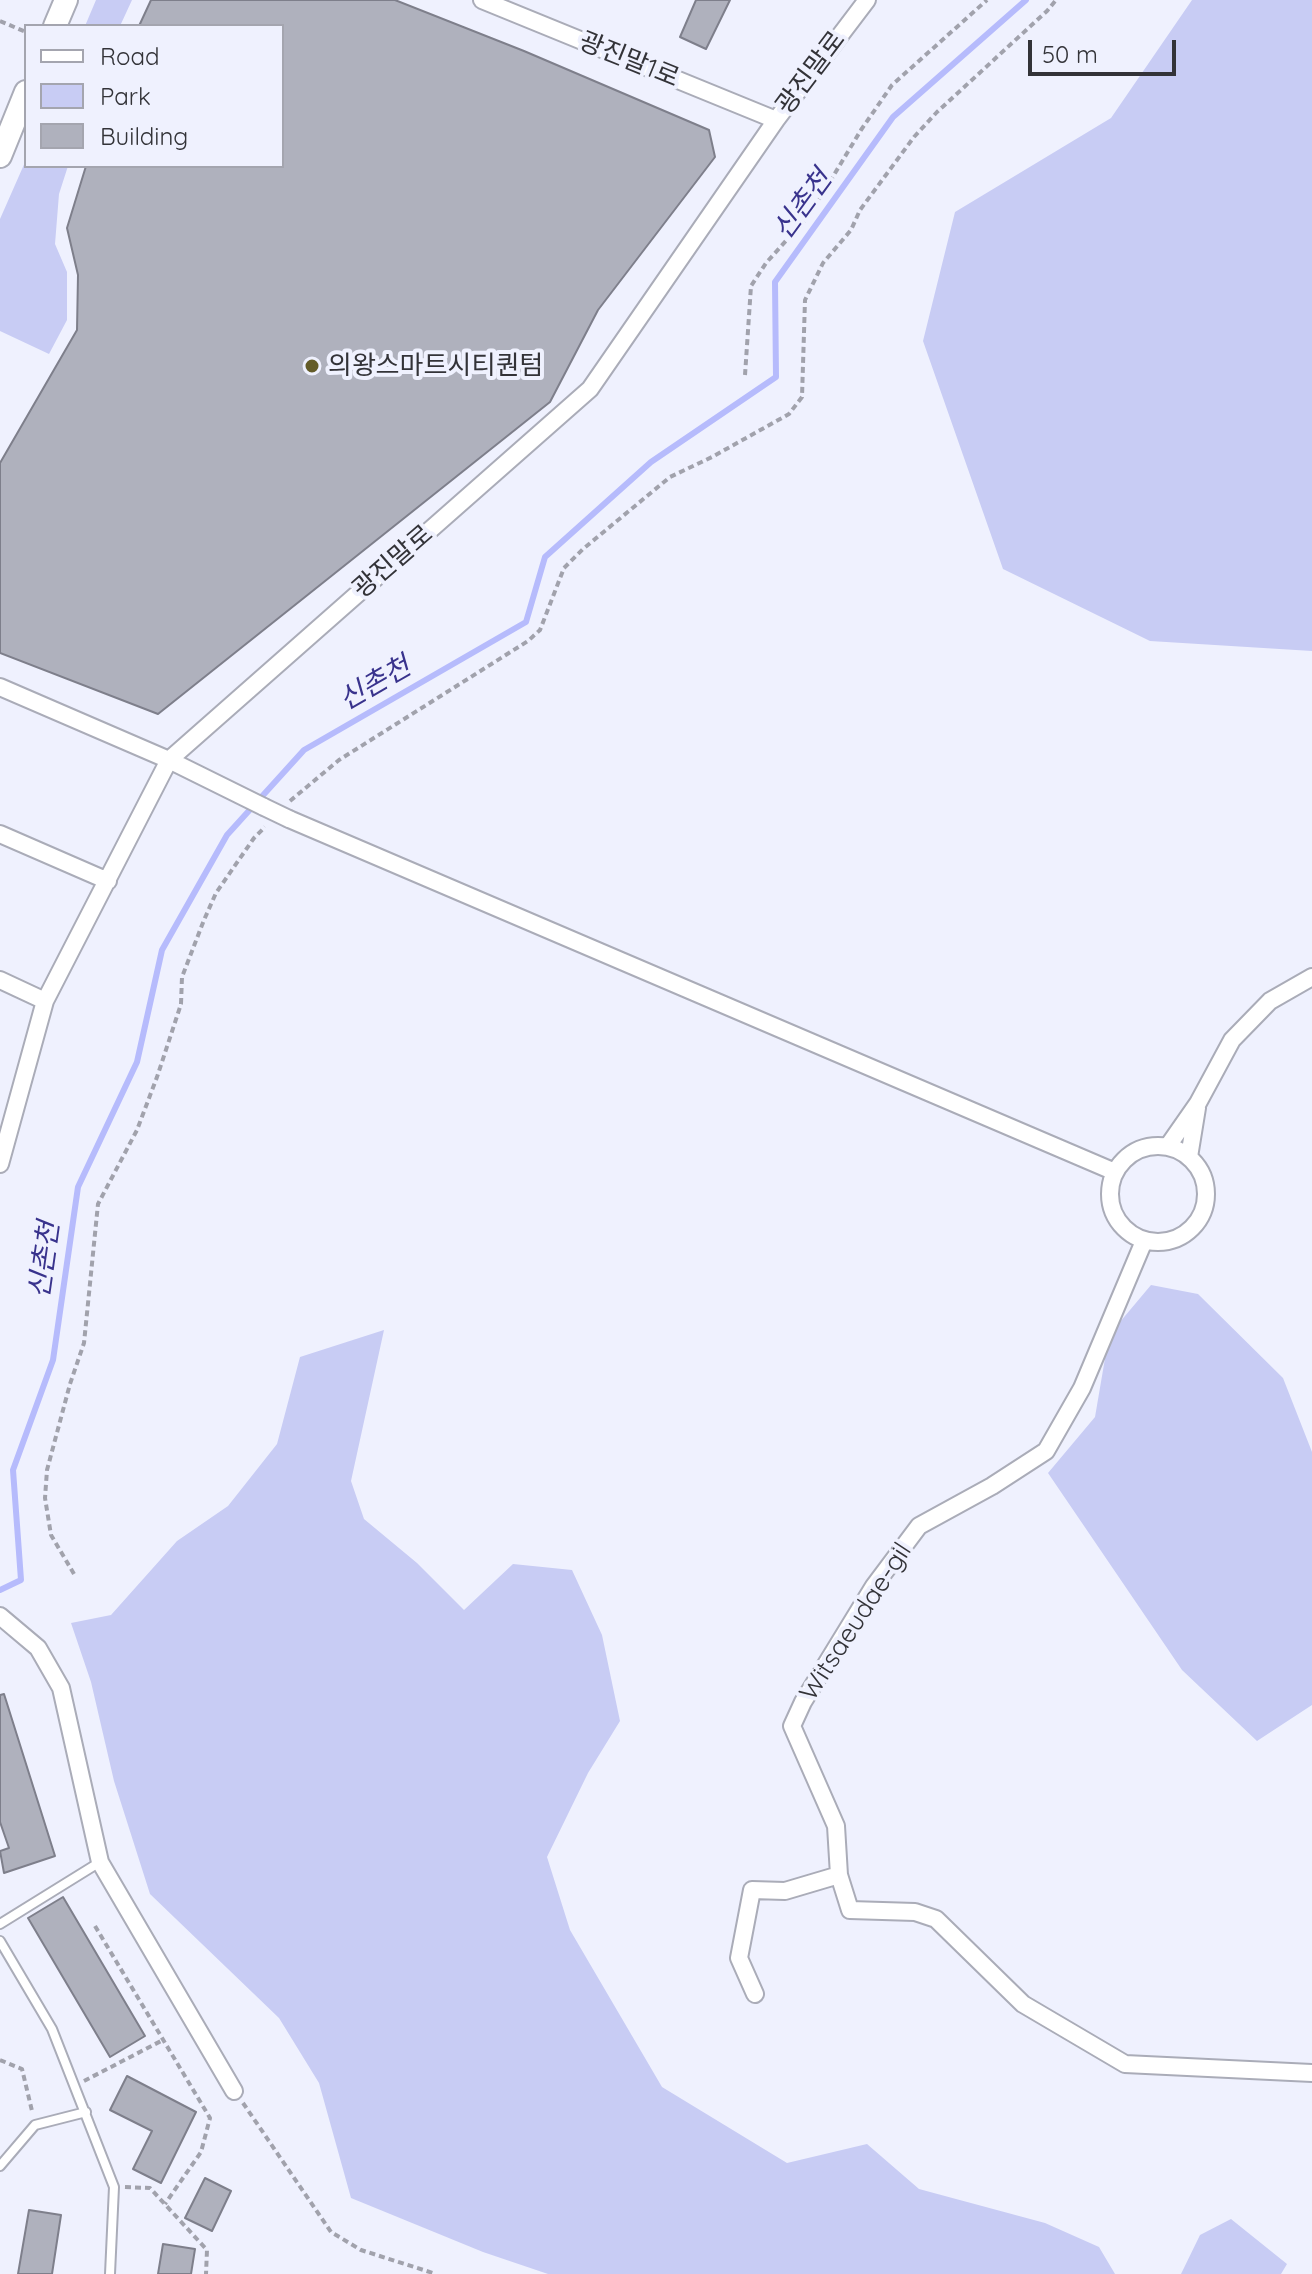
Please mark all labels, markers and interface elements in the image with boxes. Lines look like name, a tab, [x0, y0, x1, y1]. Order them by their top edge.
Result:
legend	[24, 24, 284, 168]
scale bar	[1032, 24, 1180, 74]
street label: 광진말로	[770, 25, 852, 121]
street label: 광진말1로	[574, 26, 684, 94]
text: 50 m	[1042, 39, 1098, 69]
text: Road	[100, 41, 160, 71]
text: Park	[100, 81, 151, 111]
text: Building	[100, 121, 188, 151]
water label: 신촌천	[767, 164, 839, 246]
place label: 의왕스마트시티퀀텀	[328, 350, 543, 382]
marker: 의왕스마트시티퀀텀	[303, 357, 321, 375]
street label: 광진말로	[347, 519, 439, 605]
water label: 신촌천	[333, 650, 417, 718]
water label: 신촌천	[23, 1219, 67, 1301]
street label: Witsaeudae-gil	[793, 1537, 919, 1707]

